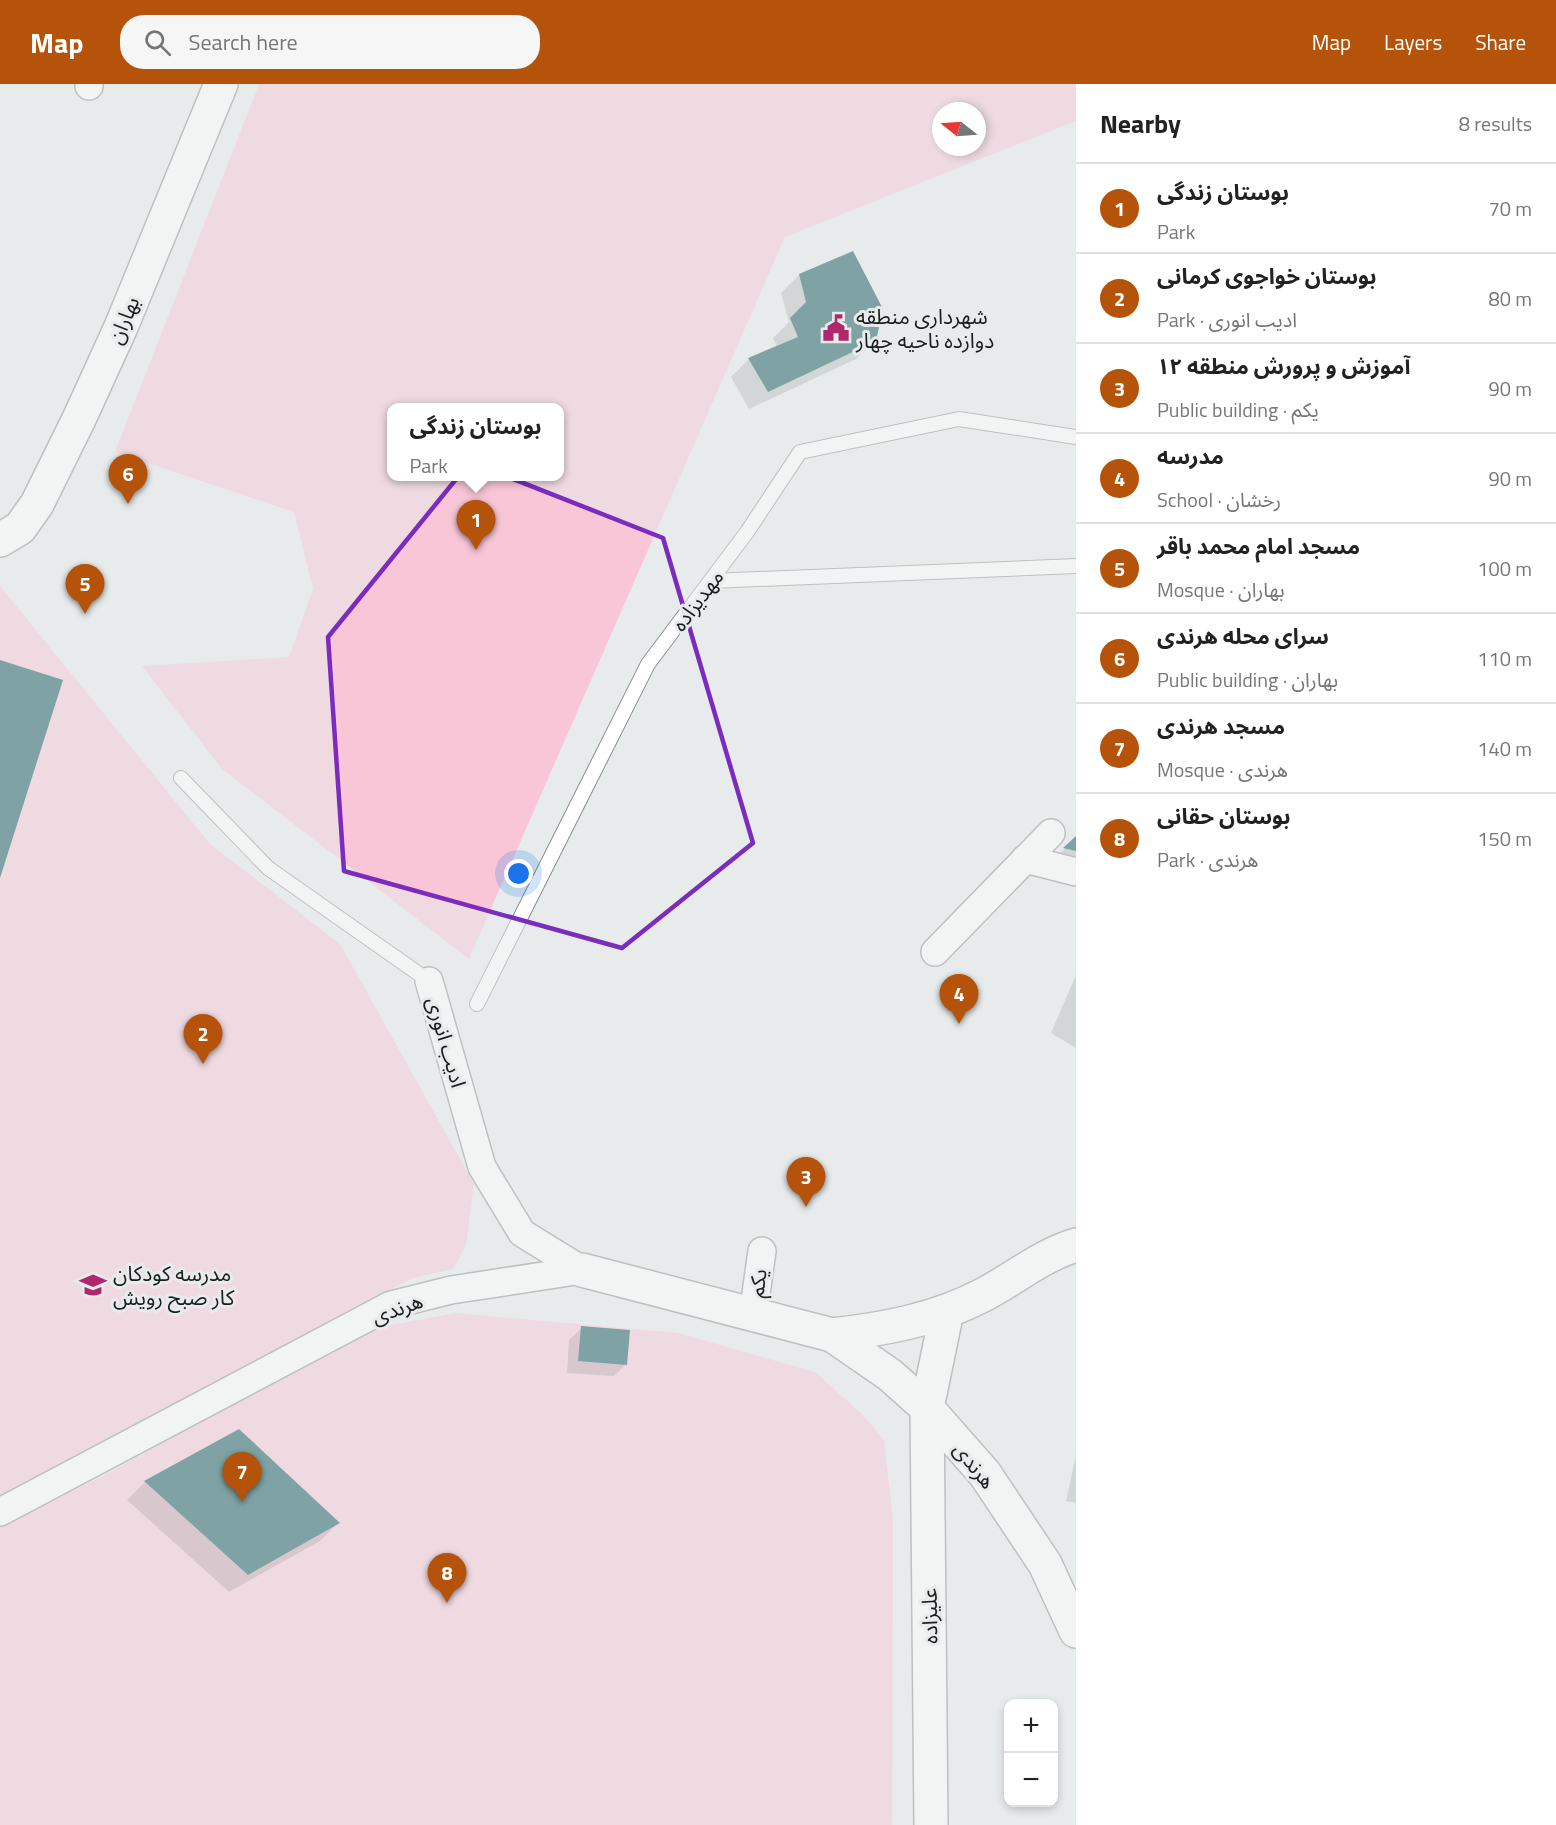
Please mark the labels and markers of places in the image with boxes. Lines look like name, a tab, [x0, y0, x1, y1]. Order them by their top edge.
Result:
place label: شهرداری منطقه دوازده ناحیه چهار	[855, 300, 994, 356]
public building icon: شهرداری منطقه دوازده ناحیه چهار	[821, 313, 851, 343]
pin: 6	[108, 454, 148, 504]
pin: 1	[456, 500, 496, 550]
pin: 5	[66, 564, 104, 614]
pin: 4	[940, 974, 978, 1024]
pin: 2	[184, 1014, 222, 1064]
pin: 3	[786, 1158, 826, 1207]
place label: مدرسه کودکان کار صبح رویش	[113, 1257, 235, 1313]
school or university icon: مدرسه کودکان کار صبح رویش	[78, 1270, 108, 1300]
pin: 7	[222, 1452, 262, 1502]
pin: 8	[428, 1554, 466, 1603]

